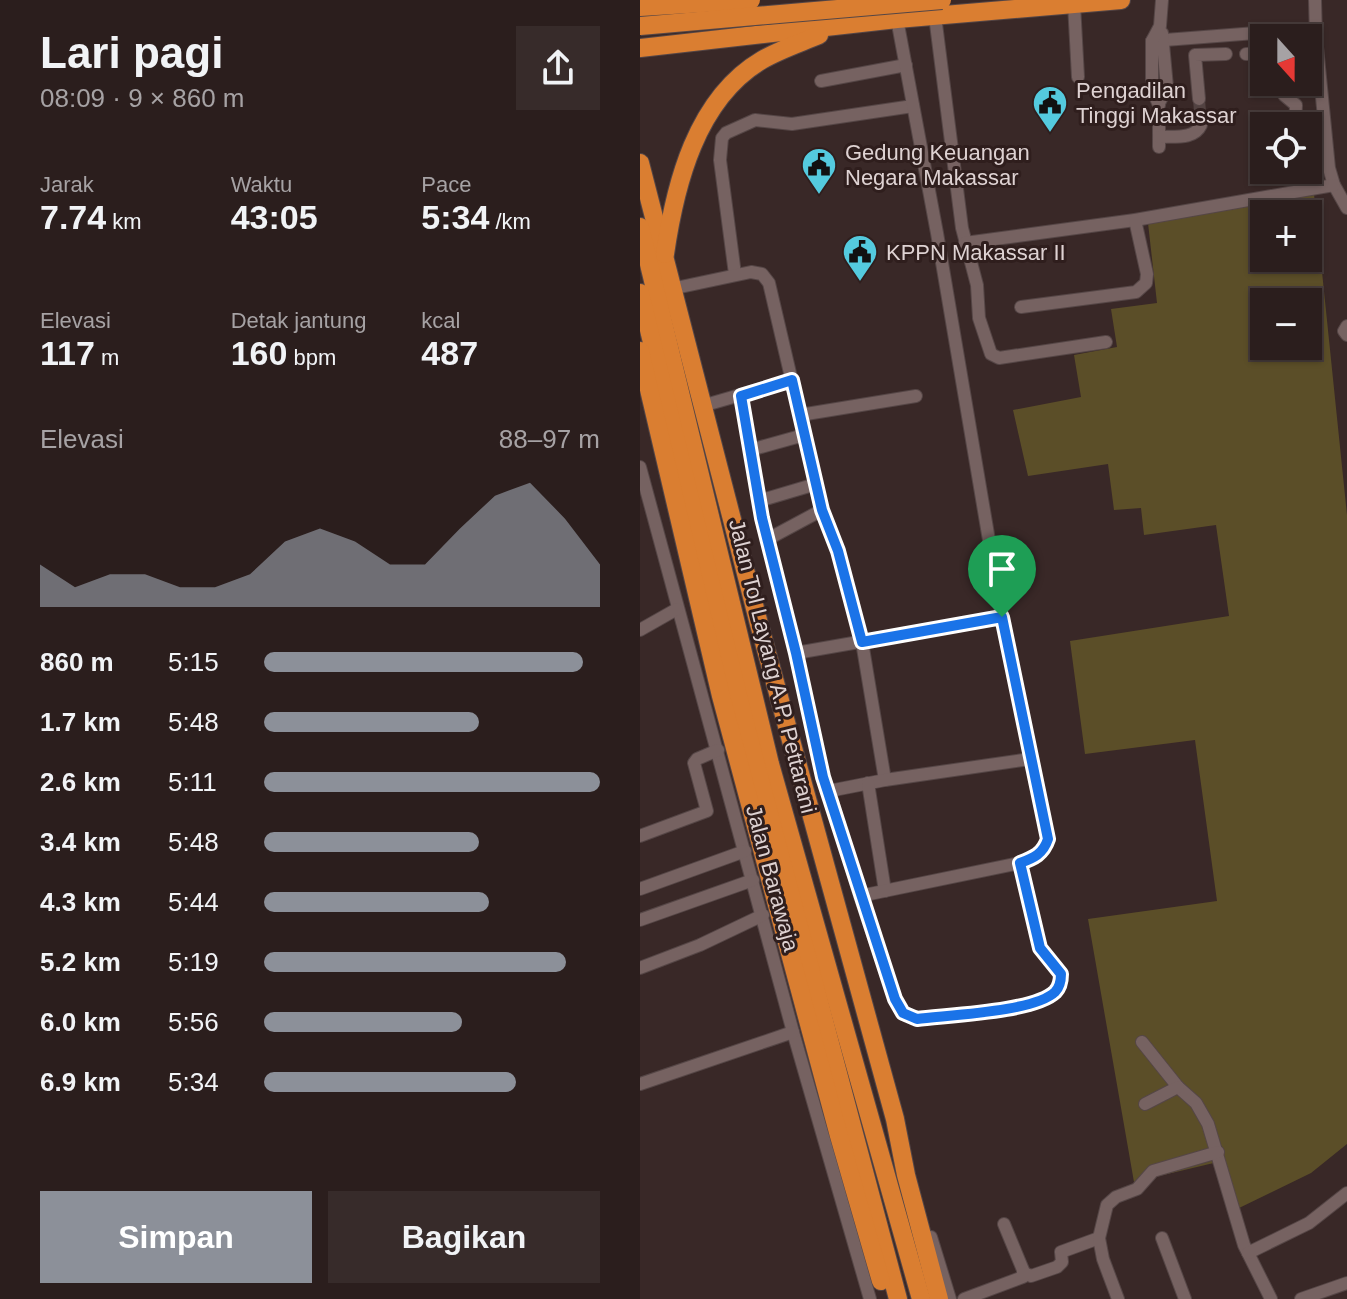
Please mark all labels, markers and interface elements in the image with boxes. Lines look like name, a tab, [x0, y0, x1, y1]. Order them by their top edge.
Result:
north arrow	[1250, 24, 1322, 96]
map controls	[1250, 24, 1322, 360]
button: share	[516, 26, 600, 110]
text: Lari pagi	[40, 28, 223, 77]
place label: Pengadilan Tinggi Makassar	[1076, 78, 1237, 128]
text: 08:09 · 9 × 860 m	[40, 83, 245, 113]
public building icon: Pengadilan Tinggi Makassar	[1031, 84, 1069, 134]
button: locate	[1250, 112, 1322, 184]
place label: Gedung Keuangan Negara Makassar	[845, 140, 1030, 190]
public building icon: Gedung Keuangan Negara Makassar	[800, 146, 838, 196]
text: Jarak	[40, 172, 94, 197]
text: Waktu	[231, 172, 292, 197]
text: Pace	[421, 172, 471, 197]
text: 7.74	[40, 198, 106, 236]
text: 43:05	[231, 198, 318, 236]
text: 5:34	[421, 198, 489, 236]
button: +	[1250, 200, 1322, 272]
text: km	[106, 209, 142, 234]
text: /km	[489, 209, 531, 234]
public building icon: KPPN Makassar II	[841, 233, 879, 283]
place label: KPPN Makassar II	[886, 240, 1066, 265]
button: −	[1250, 288, 1322, 360]
text: Elevasi	[40, 308, 111, 333]
text: Detak jantung	[231, 308, 366, 333]
text: kcal	[421, 308, 460, 333]
text: 117	[40, 334, 95, 372]
text: 160	[231, 334, 287, 372]
text: 487	[421, 334, 478, 372]
text: m	[95, 345, 119, 370]
text: bpm	[287, 345, 336, 370]
text: Elevasi	[40, 424, 124, 454]
text: 88–97 m	[499, 424, 600, 454]
street label: Jalan Tol Layang A.P. Pettarani	[724, 516, 821, 816]
pin	[968, 535, 1036, 617]
icon: arrive	[980, 547, 1024, 591]
text: 860 m	[40, 647, 114, 677]
text: 5:15	[168, 647, 219, 677]
text: 1.7 km	[40, 707, 121, 737]
text: 5:48	[168, 707, 219, 737]
text: 2.6 km	[40, 767, 121, 797]
text: 5:11	[168, 767, 217, 797]
street label: Jalan Barawaja	[741, 802, 804, 955]
text: 3.4 km	[40, 827, 121, 857]
text: 5:48	[168, 827, 219, 857]
text: 4.3 km	[40, 887, 121, 917]
text: 5:44	[168, 887, 219, 917]
text: 5.2 km	[40, 947, 121, 977]
text: 5:19	[168, 947, 219, 977]
text: 6.0 km	[40, 1007, 121, 1037]
text: 5:56	[168, 1007, 219, 1037]
text: 6.9 km	[40, 1067, 121, 1097]
text: 5:34	[168, 1067, 219, 1097]
button: Simpan	[40, 1191, 312, 1283]
button: Bagikan	[328, 1191, 600, 1283]

